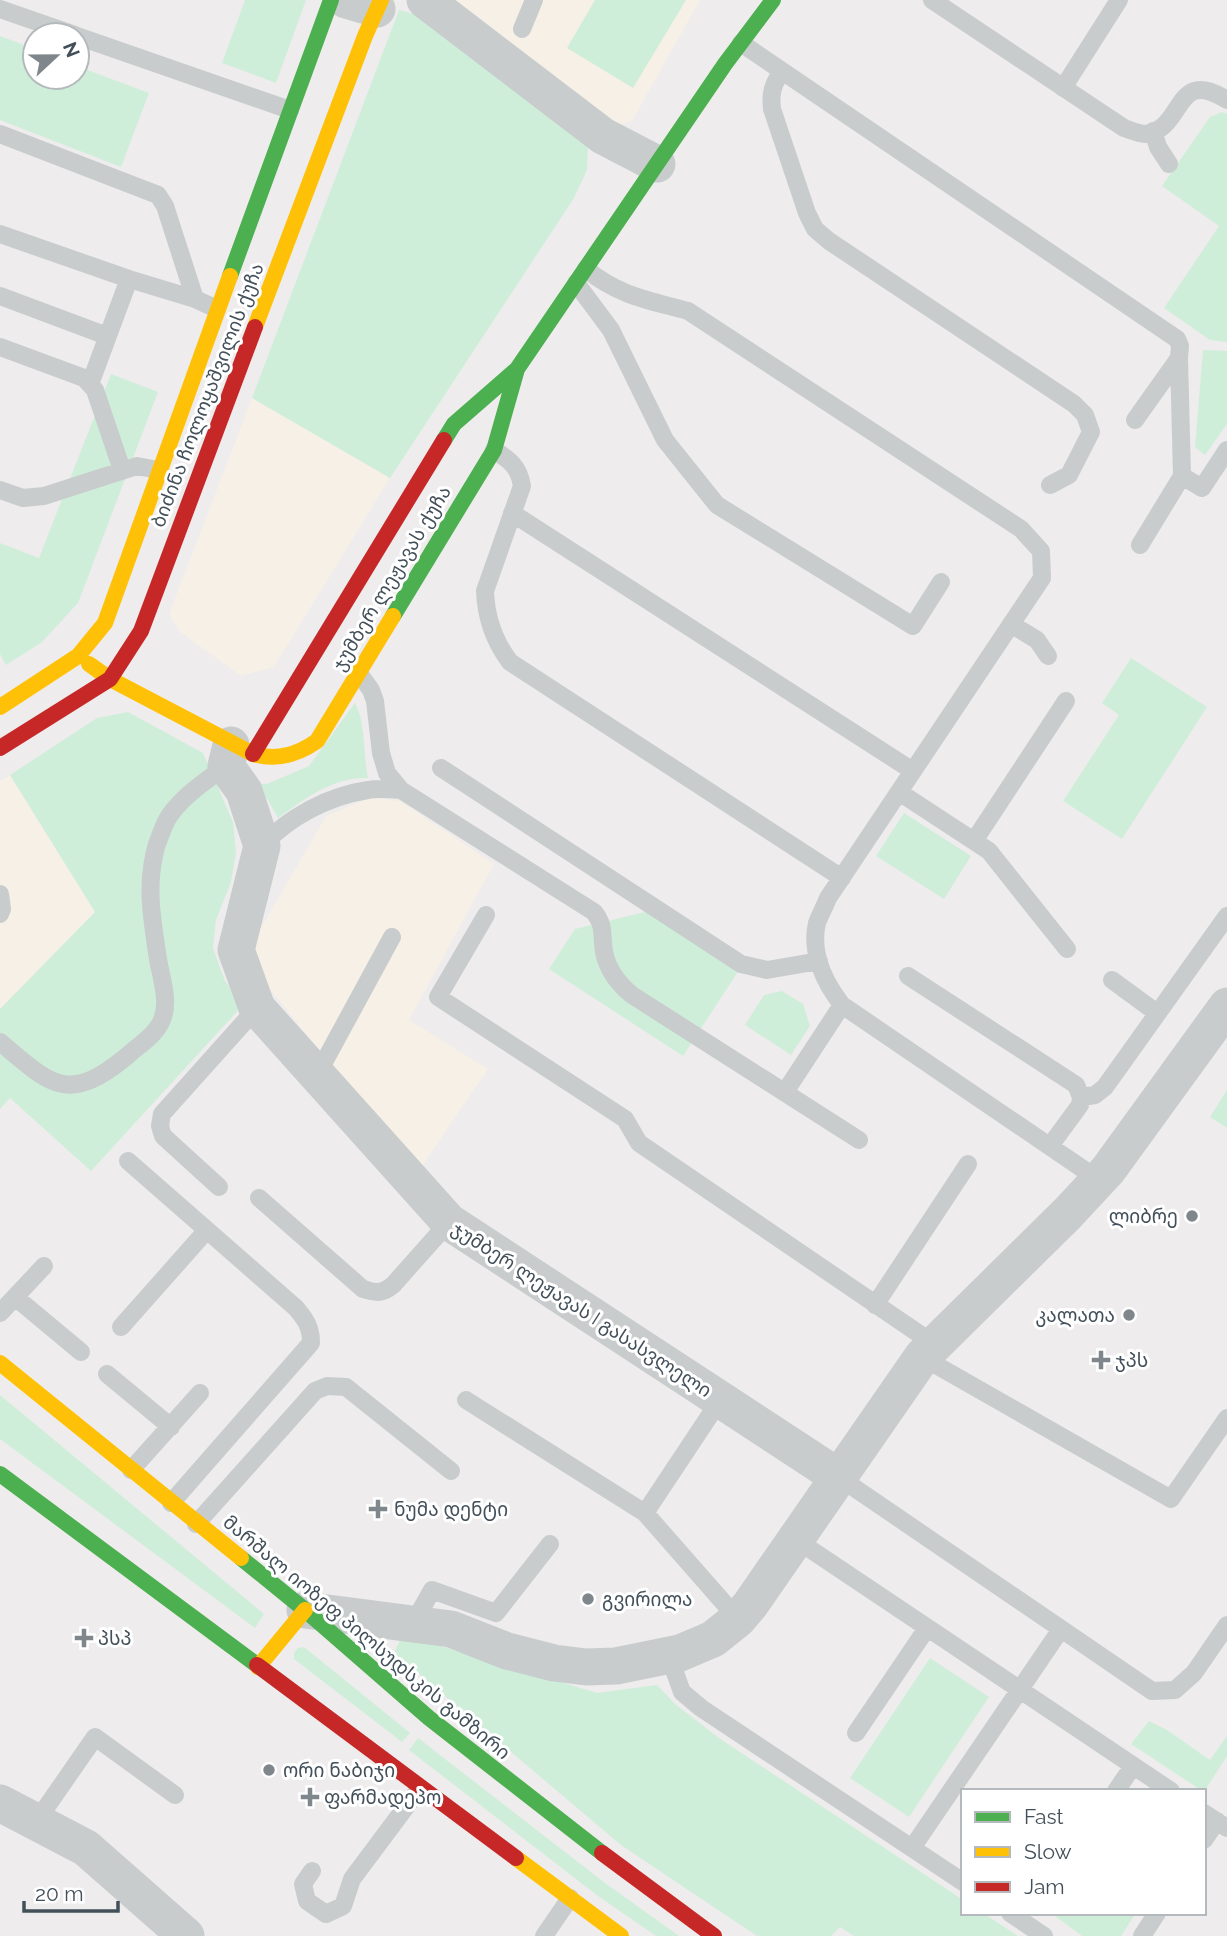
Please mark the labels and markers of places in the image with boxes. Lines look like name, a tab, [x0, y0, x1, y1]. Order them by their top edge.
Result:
place label: ლიბრე	[1109, 1205, 1178, 1229]
marker: ლიბრე	[1184, 1208, 1200, 1224]
place label: კალათა	[1036, 1304, 1115, 1328]
marker: კალათა	[1121, 1307, 1137, 1323]
place label: ჯპს	[1115, 1349, 1148, 1372]
marker: ჯპს	[1093, 1352, 1109, 1368]
place label: ნუმა დენტი	[394, 1498, 508, 1522]
marker: ნუმა დენტი	[368, 1499, 388, 1519]
place label: გვირილა	[602, 1588, 693, 1612]
marker: გვირილა	[580, 1591, 596, 1607]
place label: პსპ	[98, 1627, 131, 1649]
marker: პსპ	[76, 1630, 92, 1646]
place label: ორი ნაბიჯი	[283, 1759, 395, 1782]
marker: ორი ნაბიჯი	[261, 1762, 277, 1778]
place label: ფარმადეპო	[324, 1786, 441, 1810]
marker: ფარმადეპო	[302, 1789, 318, 1805]

